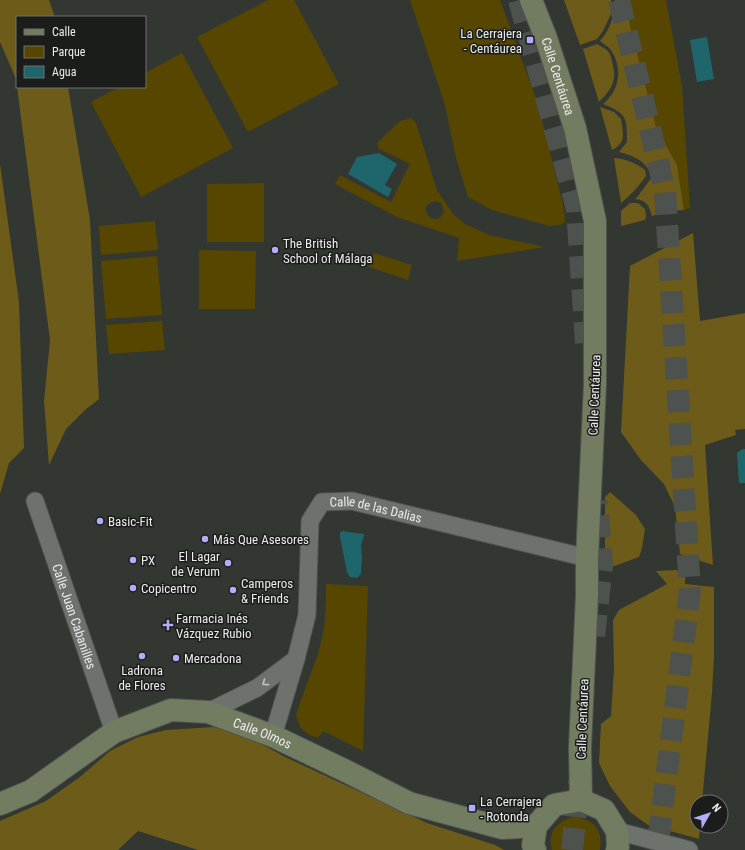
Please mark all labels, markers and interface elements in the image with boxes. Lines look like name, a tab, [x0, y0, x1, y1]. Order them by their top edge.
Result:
legend	[16, 16, 146, 88]
text: Calle	[52, 25, 76, 39]
place label: La Cerrajera - Centáurea	[460, 26, 522, 56]
marker: La Cerrajera - Centáurea	[525, 35, 535, 45]
street label: Calle Centáurea	[538, 36, 577, 117]
text: Parque	[52, 45, 86, 59]
text: Agua	[52, 65, 77, 79]
place label: The British School of Málaga	[283, 236, 373, 266]
marker: The British School of Málaga	[270, 245, 280, 255]
street label: Calle Centáurea	[586, 354, 603, 436]
street label: Calle de las Dalias	[329, 494, 423, 526]
place label: Basic-Fit	[108, 514, 153, 529]
marker: Basic-Fit	[95, 516, 105, 526]
place label: Más Que Asesores	[213, 532, 309, 547]
marker: Más Que Asesores	[200, 534, 210, 544]
place label: El Lagar de Verum	[171, 549, 220, 579]
place label: PX	[141, 553, 155, 568]
marker: PX	[128, 555, 138, 565]
marker: El Lagar de Verum	[223, 558, 233, 568]
street label: Calle Juan Cabanilles	[49, 562, 99, 671]
place label: Camperos & Friends	[241, 576, 293, 606]
place label: Copicentro	[141, 581, 197, 596]
marker: Copicentro	[128, 583, 138, 593]
marker: Camperos & Friends	[228, 585, 238, 595]
place label: Farmacia Inés Vázquez Rubio	[176, 611, 252, 641]
marker: Farmacia Inés Vázquez Rubio	[163, 620, 173, 630]
marker: Ladrona de Flores	[137, 651, 147, 661]
place label: Mercadona	[184, 651, 241, 666]
marker: Mercadona	[171, 653, 181, 663]
place label: Ladrona de Flores	[118, 663, 166, 693]
one-way arrow	[262, 678, 269, 685]
street label: Calle Centáurea	[574, 678, 591, 760]
street label: Calle Olmos	[231, 715, 294, 752]
place label: La Cerrajera - Rotonda	[480, 794, 542, 824]
north arrow	[689, 794, 729, 834]
text: N	[709, 801, 724, 815]
marker: La Cerrajera - Rotonda	[467, 803, 477, 813]

